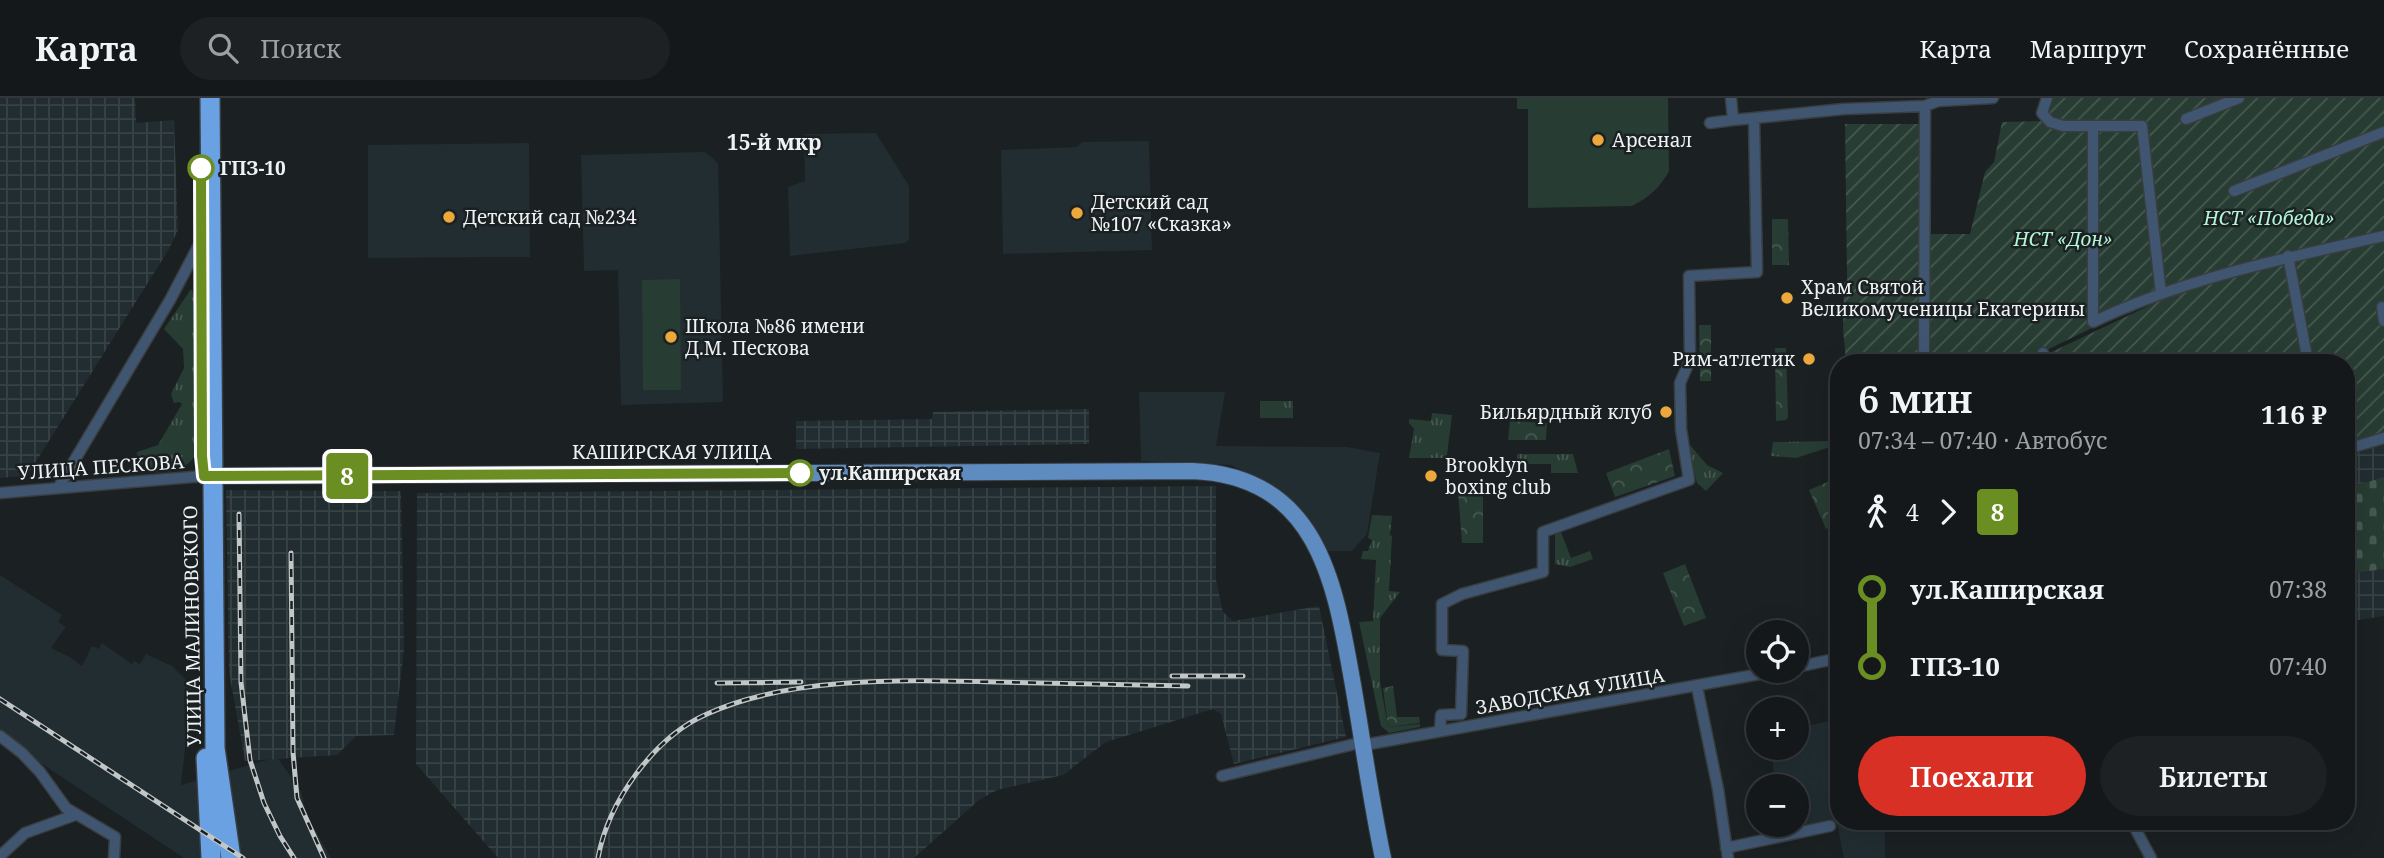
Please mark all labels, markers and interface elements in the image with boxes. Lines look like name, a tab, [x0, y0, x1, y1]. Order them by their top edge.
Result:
search box	[180, 17, 670, 80]
text: Карта	[35, 26, 138, 71]
icon: search	[204, 29, 242, 67]
text: Поиск	[260, 30, 341, 66]
text: Карта	[1920, 32, 1992, 65]
text: Маршрут	[2030, 32, 2146, 65]
text: Сохранённые	[2184, 32, 2349, 65]
place label: Арсенал	[1612, 127, 1692, 153]
district label: 15-й мкр	[727, 128, 821, 156]
marker: Арсенал	[1590, 132, 1606, 148]
marker: ГПЗ-10	[188, 155, 214, 181]
place label: ГПЗ-10	[220, 155, 286, 181]
place label: Детский сад №107 «Сказка»	[1091, 189, 1232, 237]
place label: Детский сад №234	[463, 204, 637, 230]
marker: Детский сад №107 «Сказка»	[1069, 205, 1085, 221]
park label: НСТ «Победа»	[2202, 205, 2335, 231]
marker: Детский сад №234	[441, 209, 457, 225]
park label: НСТ «Дон»	[2012, 226, 2113, 252]
place label: Храм Святой Великомученицы Екатерины	[1801, 274, 2085, 322]
marker: Храм Святой Великомученицы Екатерины	[1779, 290, 1795, 306]
place label: Школа №86 имени Д.М. Пескова	[685, 313, 865, 361]
marker: Школа №86 имени Д.М. Пескова	[663, 329, 679, 345]
place label: Рим-атлетик	[1672, 346, 1796, 372]
marker: Рим-атлетик	[1801, 351, 1817, 367]
text: 6 мин	[1858, 372, 1973, 424]
text: 116 ₽	[2261, 396, 2327, 432]
place label: Бильярдный клуб	[1480, 399, 1652, 425]
marker: Бильярдный клуб	[1658, 404, 1674, 420]
text: 07:34 – 07:40 · Автобус	[1858, 424, 2107, 456]
street label: КАШИРСКАЯ УЛИЦА	[572, 439, 773, 465]
street label: УЛИЦА ПЕСКОВА	[17, 448, 186, 486]
place label: Brooklyn boxing club	[1445, 452, 1551, 500]
line badge: 8	[324, 453, 370, 499]
text: 8	[340, 459, 354, 492]
marker: ул.Каширская	[787, 460, 813, 486]
place label: ул.Каширская	[819, 460, 961, 486]
marker: Brooklyn boxing club	[1423, 468, 1439, 484]
icon: walk	[1858, 493, 1896, 531]
icon: forward	[1929, 493, 1967, 531]
text: 8	[1991, 495, 2004, 528]
text: 4	[1906, 496, 1919, 528]
street label: УЛИЦА МАЛИНОВСКОГО	[177, 505, 207, 747]
text: ул.Каширская	[1910, 571, 2104, 607]
text: 07:38	[2269, 573, 2327, 605]
map controls	[1746, 620, 1809, 837]
button: locate	[1746, 620, 1809, 683]
text: ГПЗ-10	[1910, 648, 2000, 684]
text: 07:40	[2269, 650, 2327, 682]
street label: ЗАВОДСКАЯ УЛИЦА	[1474, 662, 1667, 720]
button: +	[1746, 697, 1809, 760]
button: Поехали	[1858, 736, 2086, 816]
button: Билеты	[2100, 736, 2327, 816]
button: −	[1746, 774, 1809, 837]

